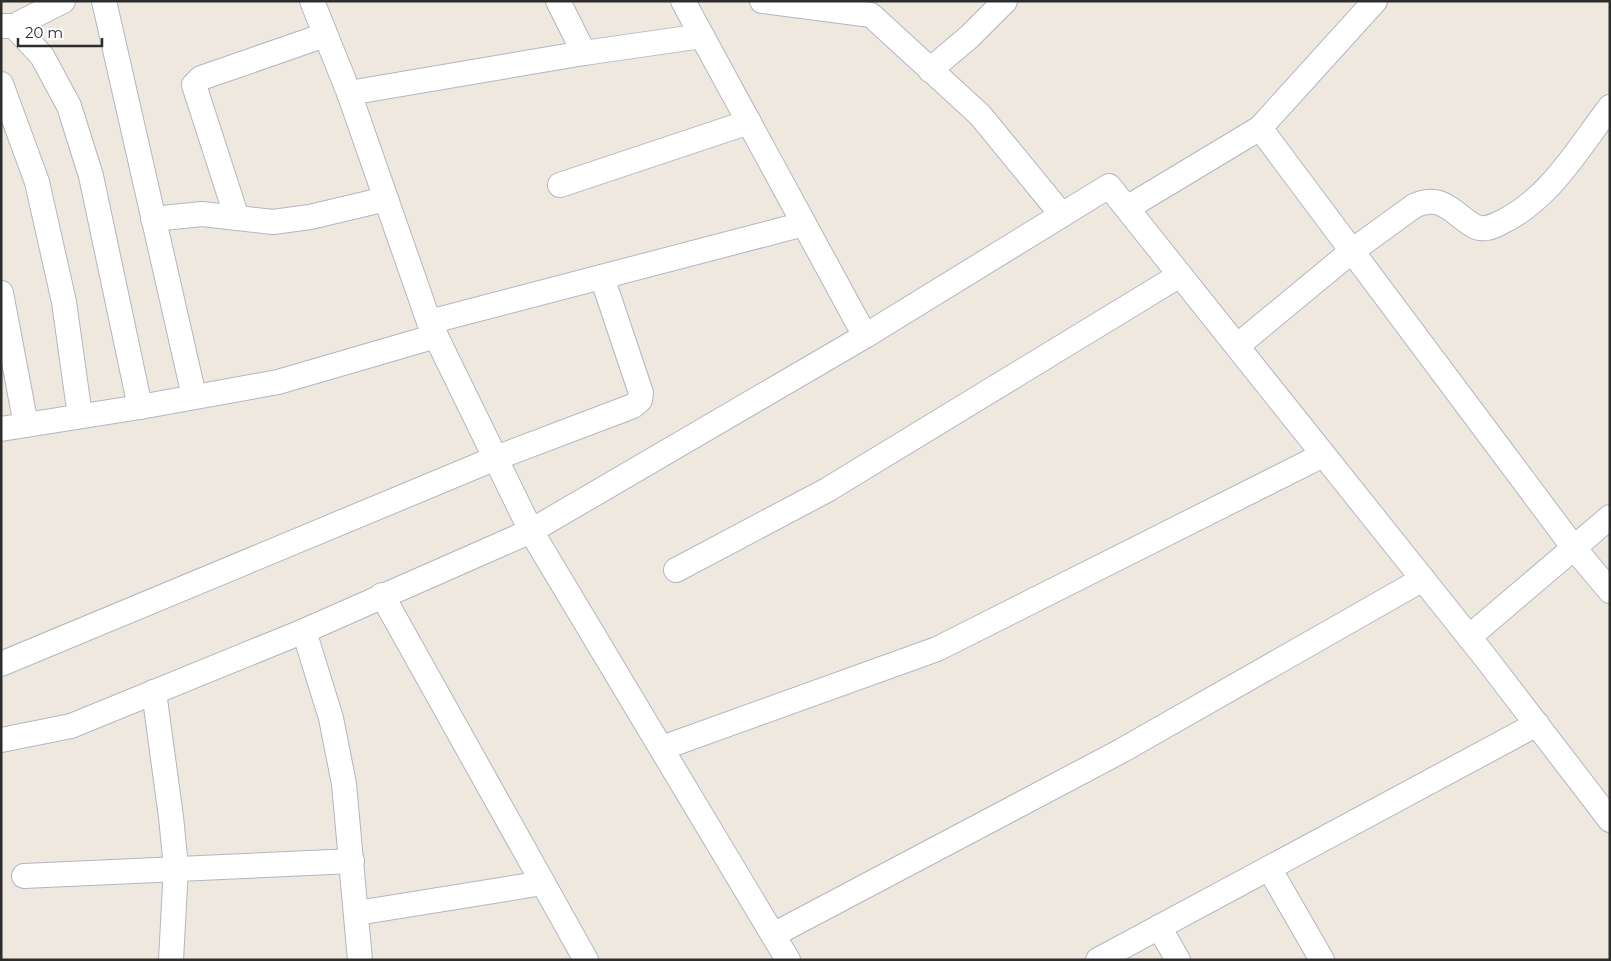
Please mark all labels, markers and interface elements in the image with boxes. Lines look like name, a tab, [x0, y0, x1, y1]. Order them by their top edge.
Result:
scale bar	[18, 15, 101, 47]
text: 20 m	[25, 23, 63, 42]

